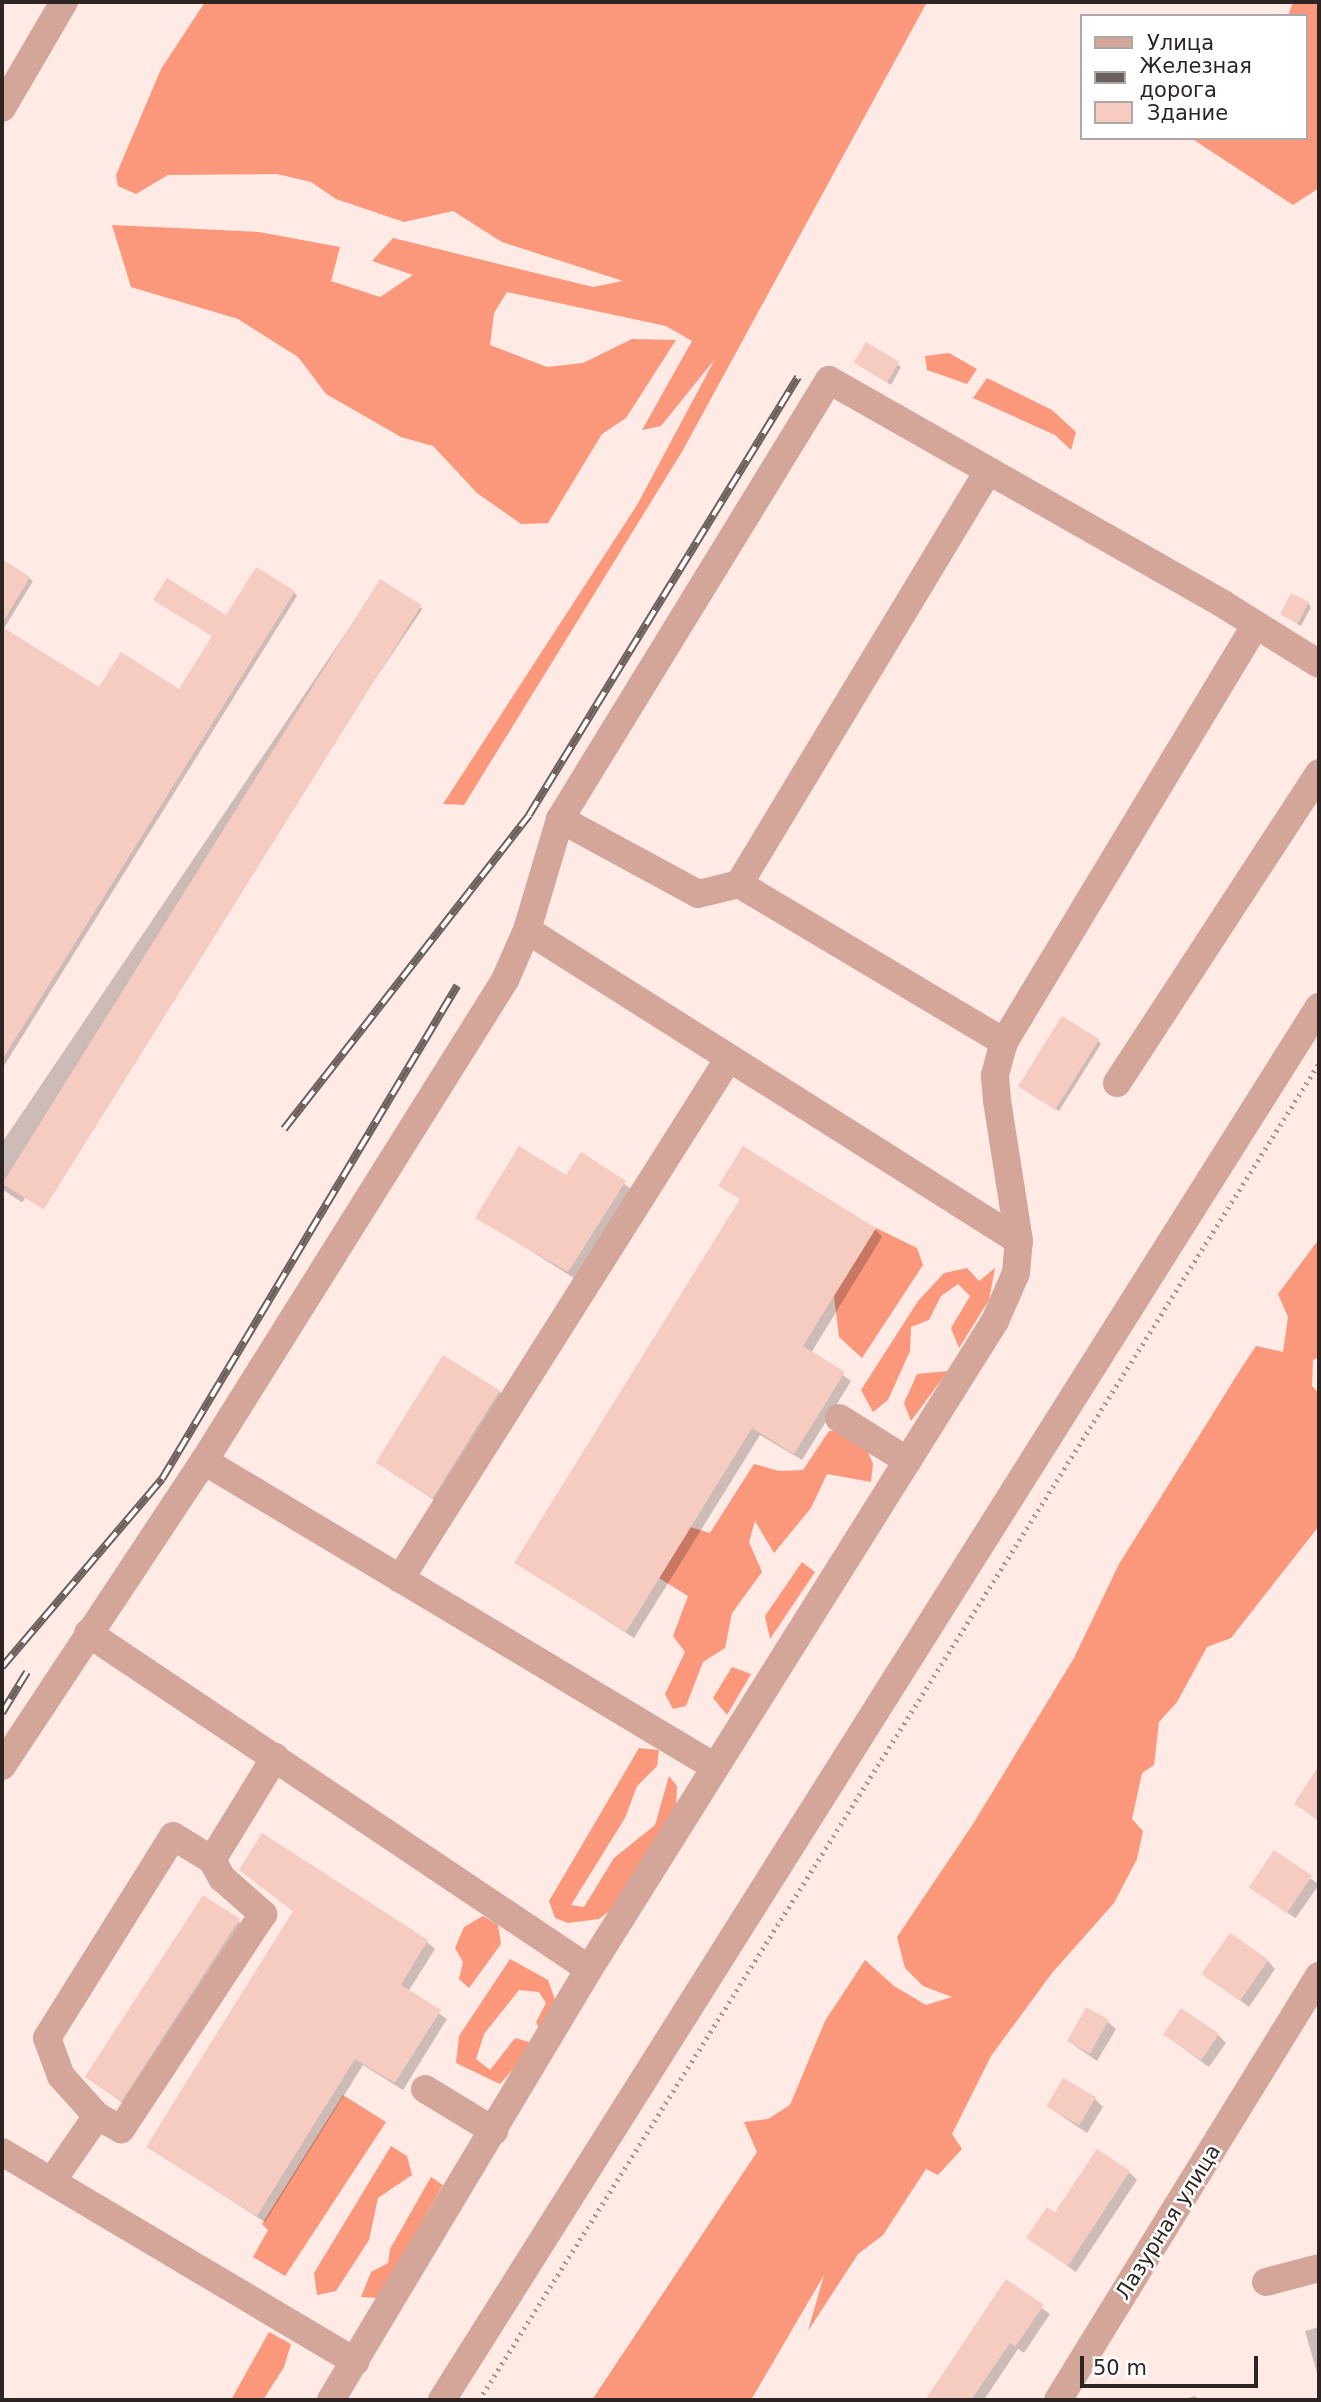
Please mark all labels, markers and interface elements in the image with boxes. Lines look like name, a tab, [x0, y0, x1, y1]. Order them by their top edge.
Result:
legend	[1080, 14, 1307, 140]
text: Улица	[1147, 31, 1214, 55]
text: Железная дорога	[1140, 54, 1252, 102]
text: Здание	[1147, 101, 1228, 125]
street label: Лазурная улица	[1110, 2140, 1226, 2304]
scale bar	[1083, 2342, 1262, 2386]
text: 50 m	[1093, 2356, 1147, 2380]

